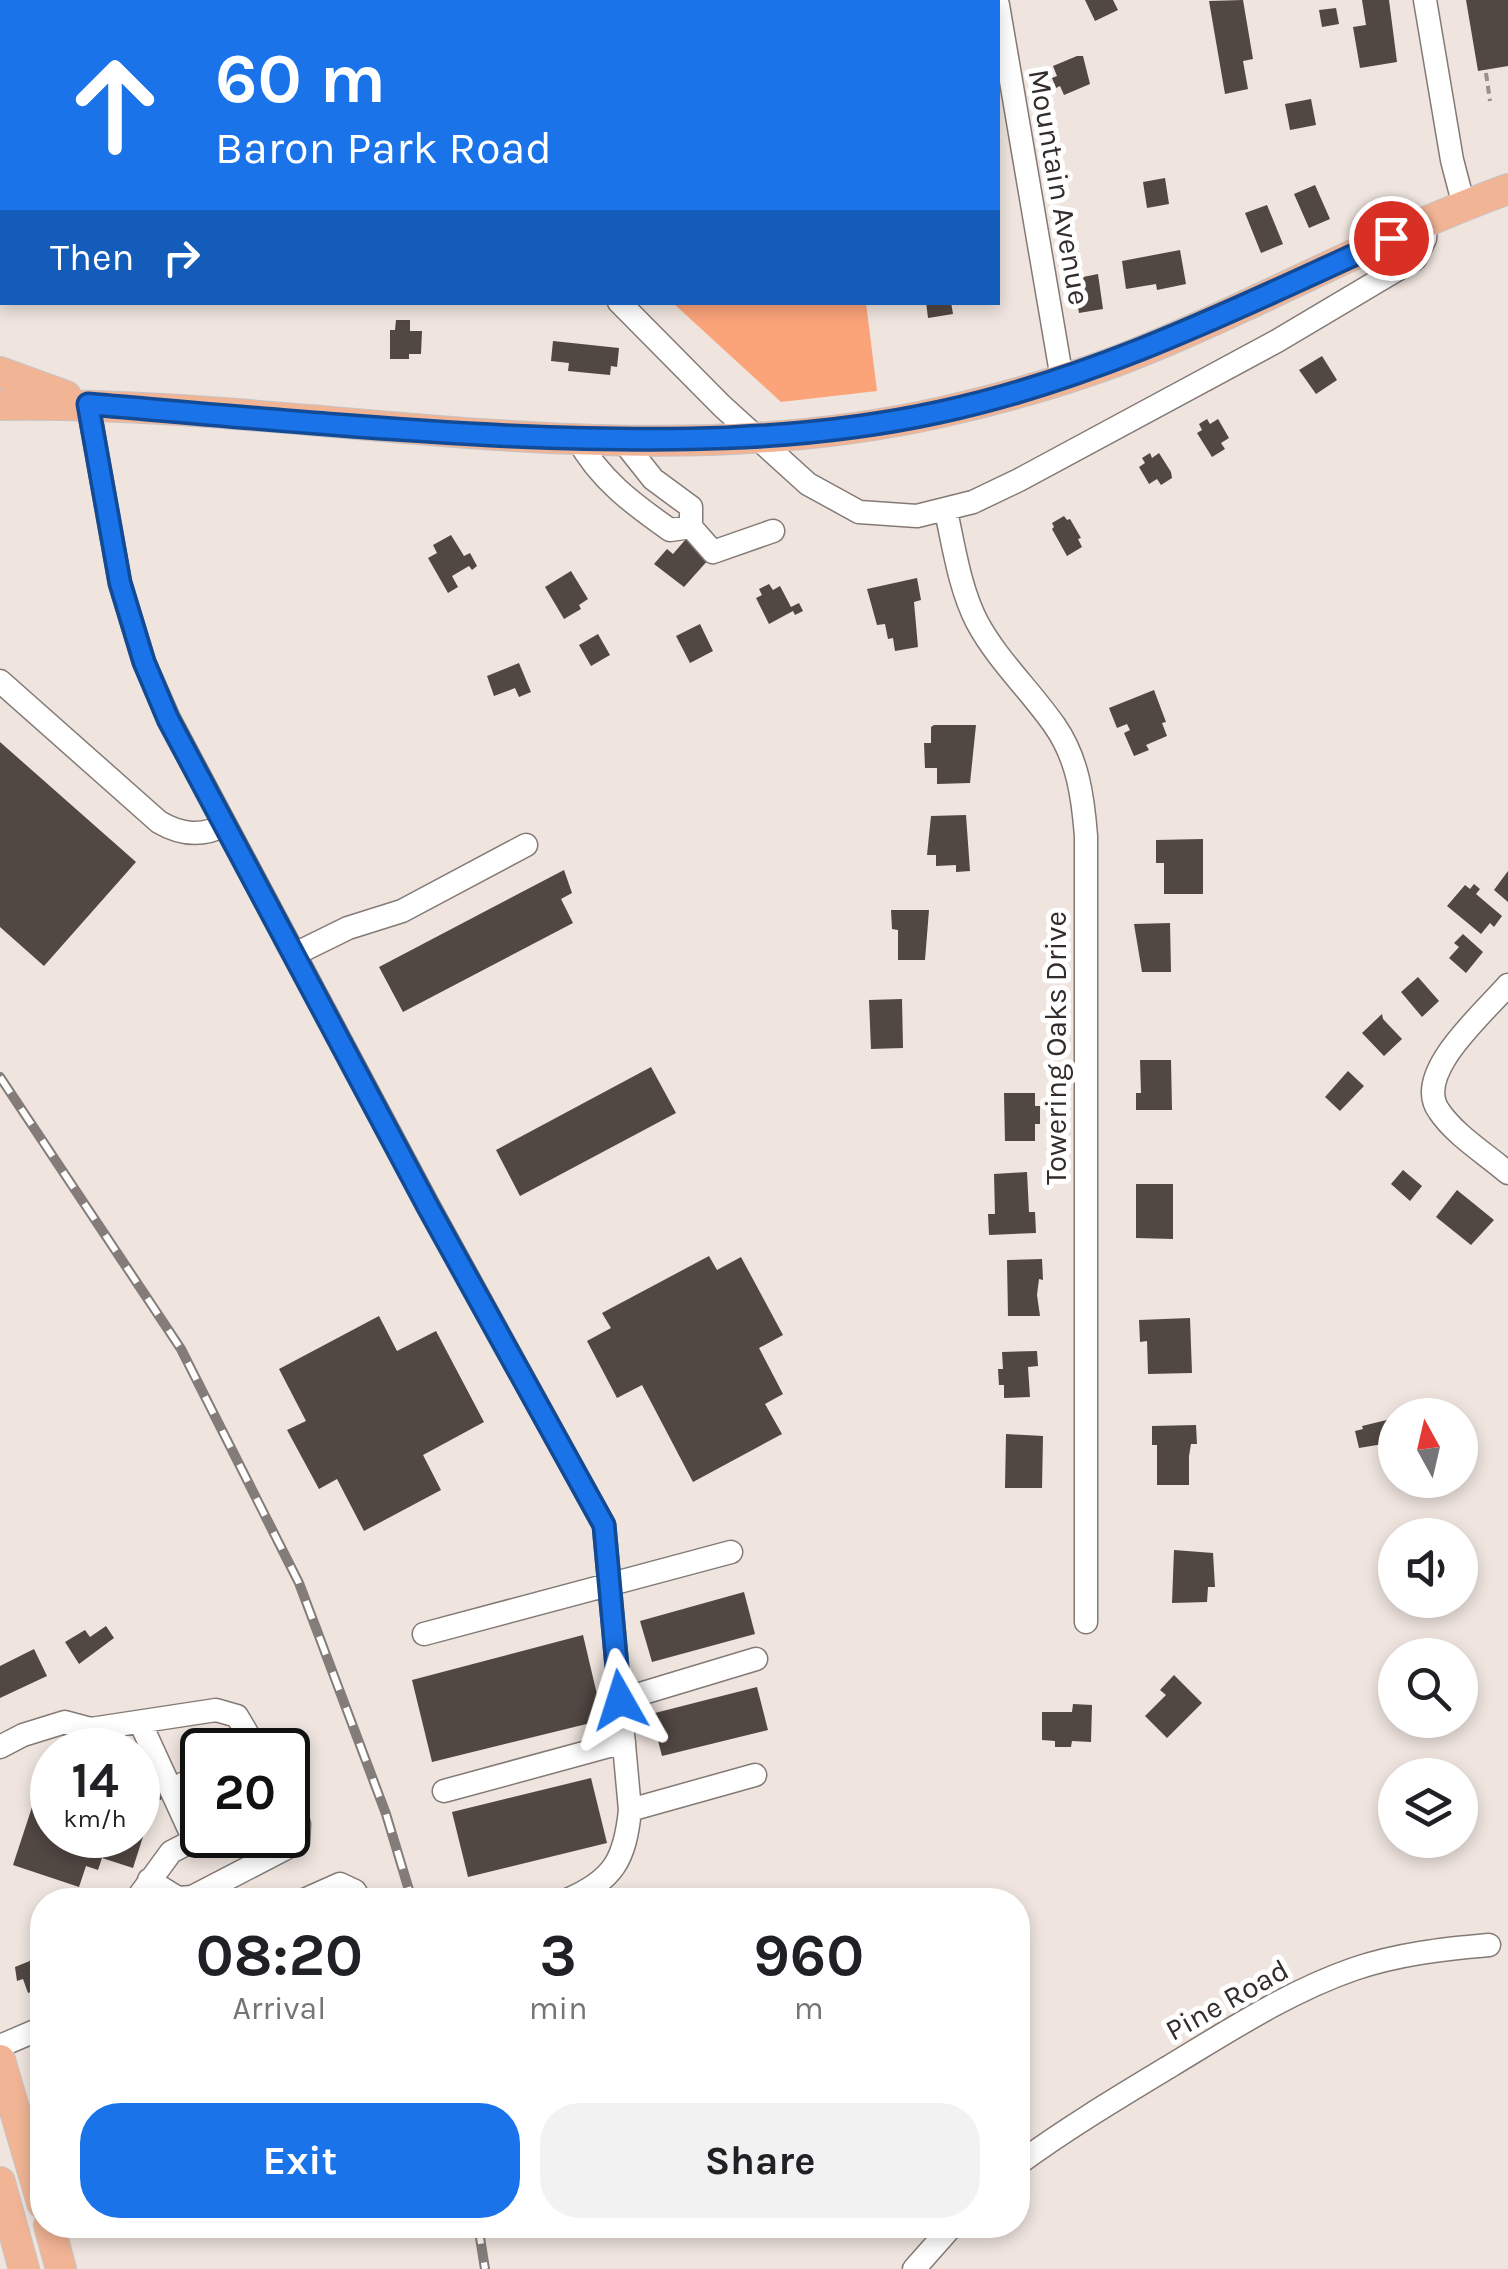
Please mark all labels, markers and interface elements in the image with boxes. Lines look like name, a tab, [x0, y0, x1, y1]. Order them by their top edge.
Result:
text: 60 m	[215, 38, 386, 120]
icon: ahead	[50, 40, 180, 170]
street label: Mountain Avenue	[1021, 66, 1097, 308]
text: Baron Park Road	[215, 122, 552, 174]
pin	[1349, 196, 1434, 281]
icon: arrive	[1364, 211, 1419, 266]
icon: right	[154, 230, 209, 285]
text: Then	[50, 235, 134, 280]
street label: Towering Oaks Drive	[1038, 911, 1074, 1185]
north arrow	[1378, 1398, 1478, 1498]
map controls	[1378, 1398, 1478, 1858]
button: sound	[1378, 1518, 1478, 1618]
button: search	[1378, 1638, 1478, 1738]
position arrow	[568, 1648, 672, 1752]
speed limit sign: 20	[180, 1728, 310, 1858]
text: 14	[71, 1751, 119, 1810]
button: layers	[1378, 1758, 1478, 1858]
text: km/h	[63, 1804, 127, 1833]
text: 08:20	[196, 1920, 363, 1990]
text: 3	[539, 1920, 577, 1990]
text: 960	[753, 1920, 864, 1990]
street label: Pine Road	[1159, 1951, 1295, 2049]
text: Arrival	[232, 1990, 326, 2027]
text: min	[529, 1990, 587, 2027]
text: m	[794, 1990, 824, 2027]
button: Exit	[80, 2103, 520, 2218]
button: Share	[540, 2103, 980, 2218]

